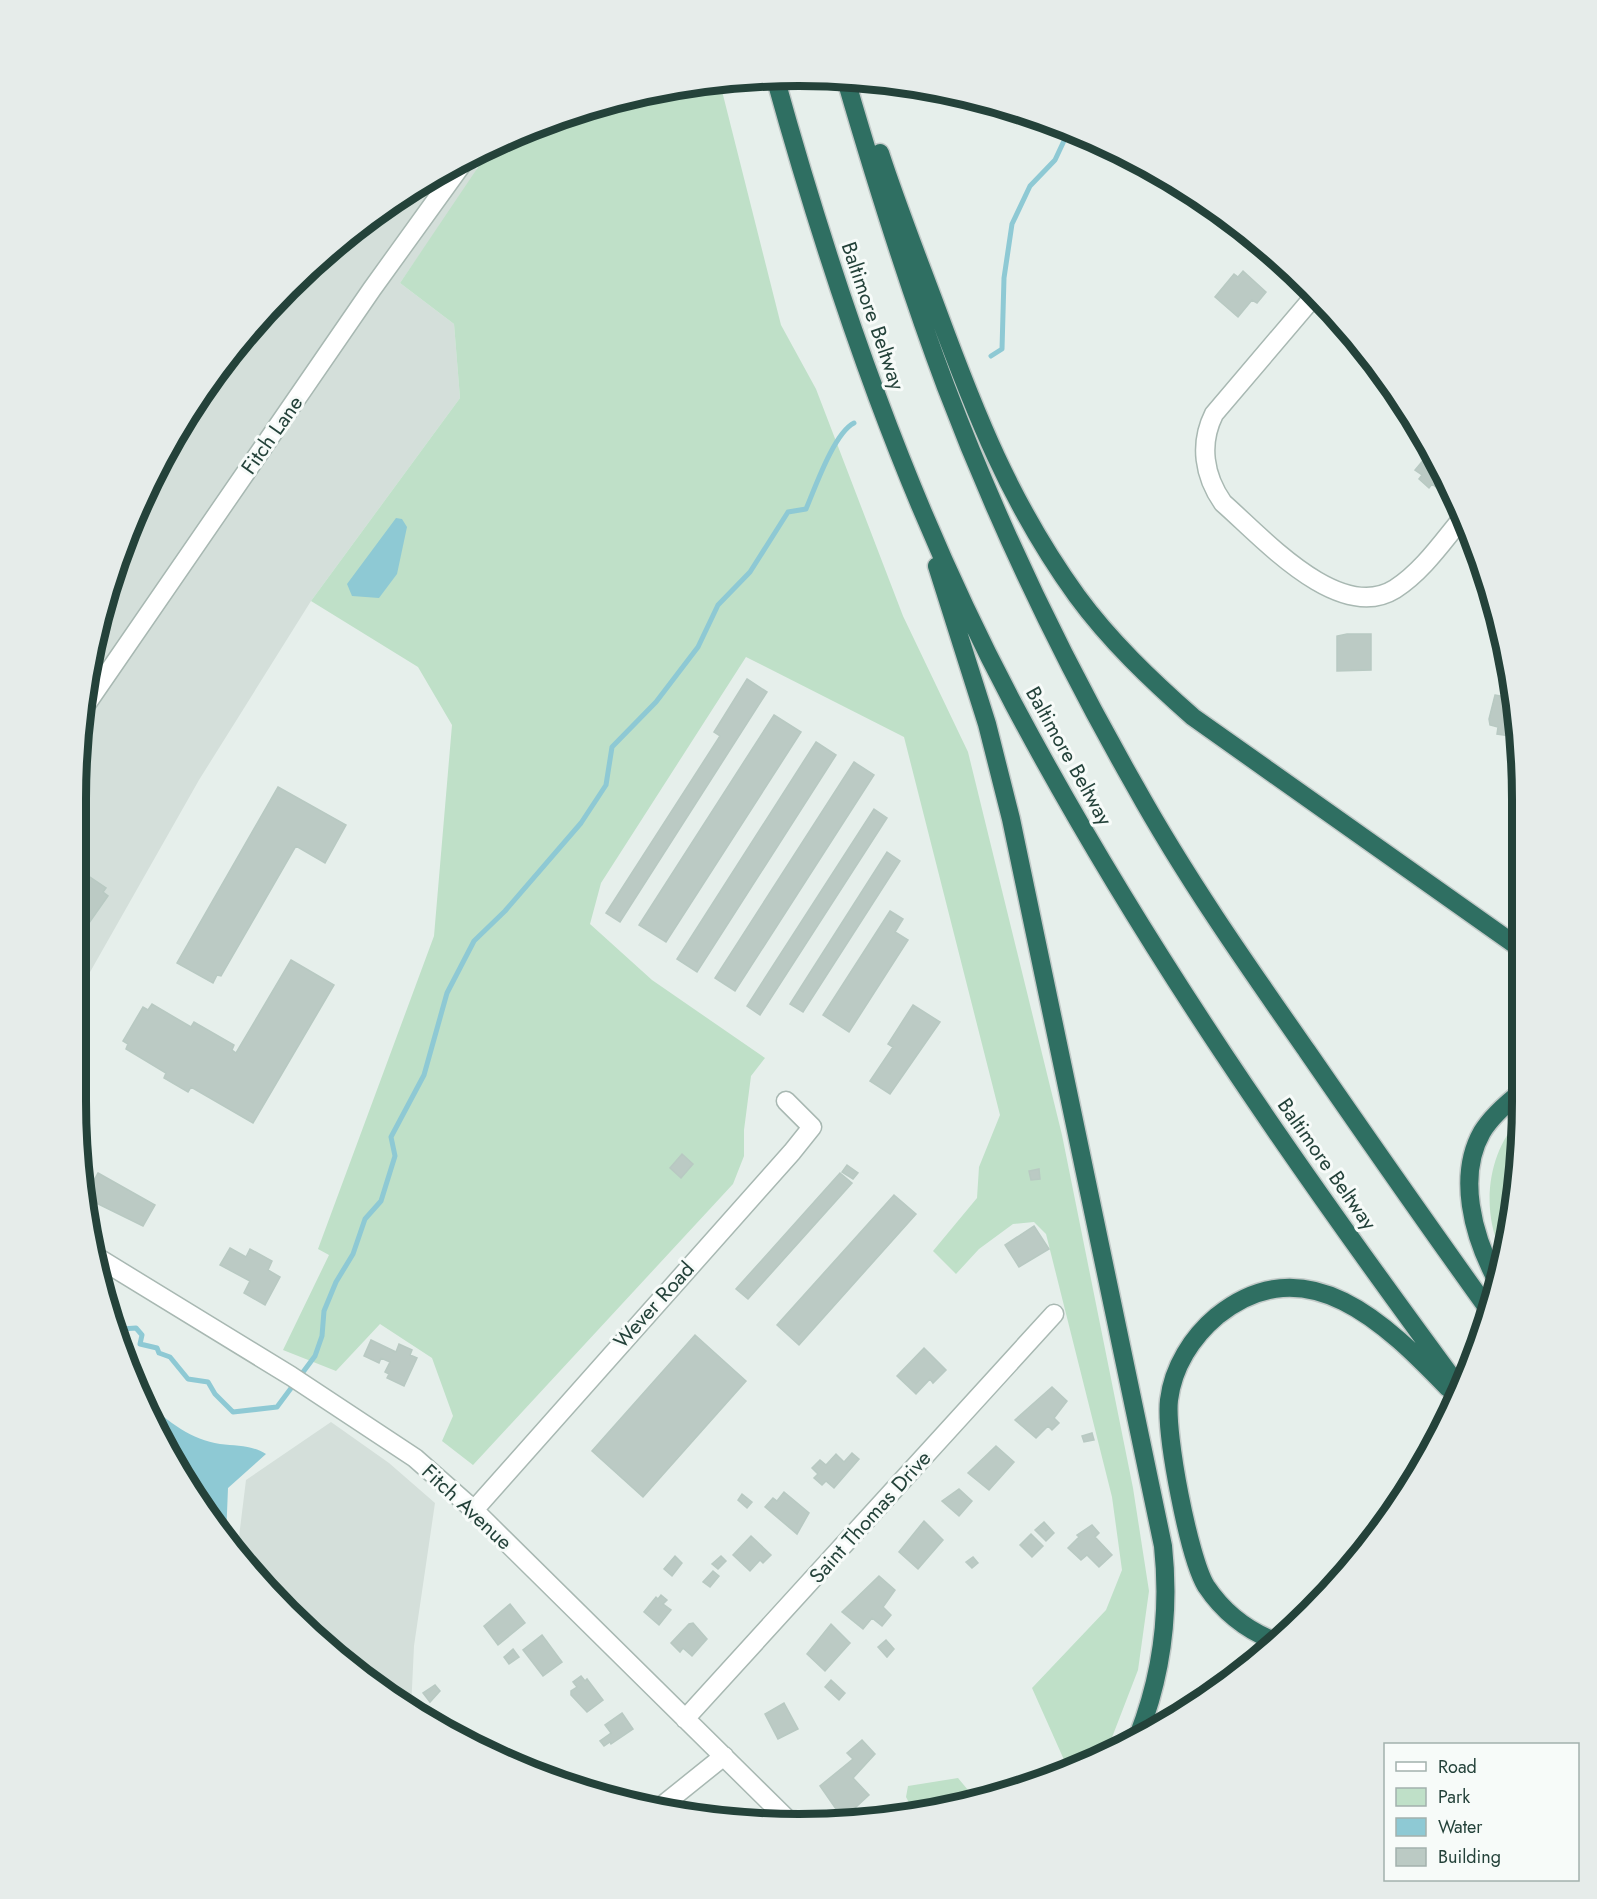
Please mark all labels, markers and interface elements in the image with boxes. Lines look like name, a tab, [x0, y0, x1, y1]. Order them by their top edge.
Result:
street label: Baltimore Beltway	[834, 238, 913, 395]
street label: Fitch Lane	[234, 389, 310, 480]
street label: Baltimore Beltway	[1018, 681, 1120, 832]
street label: Baltimore Beltway	[1270, 1092, 1384, 1237]
street label: Wever Road	[607, 1255, 701, 1355]
street label: Saint Thomas Drive	[802, 1444, 938, 1590]
street label: Fitch Avenue	[415, 1457, 519, 1557]
legend	[1384, 1743, 1579, 1881]
text: Road	[1438, 1754, 1477, 1780]
text: Park	[1438, 1784, 1470, 1810]
text: Water	[1438, 1814, 1483, 1840]
text: Building	[1438, 1844, 1501, 1870]

